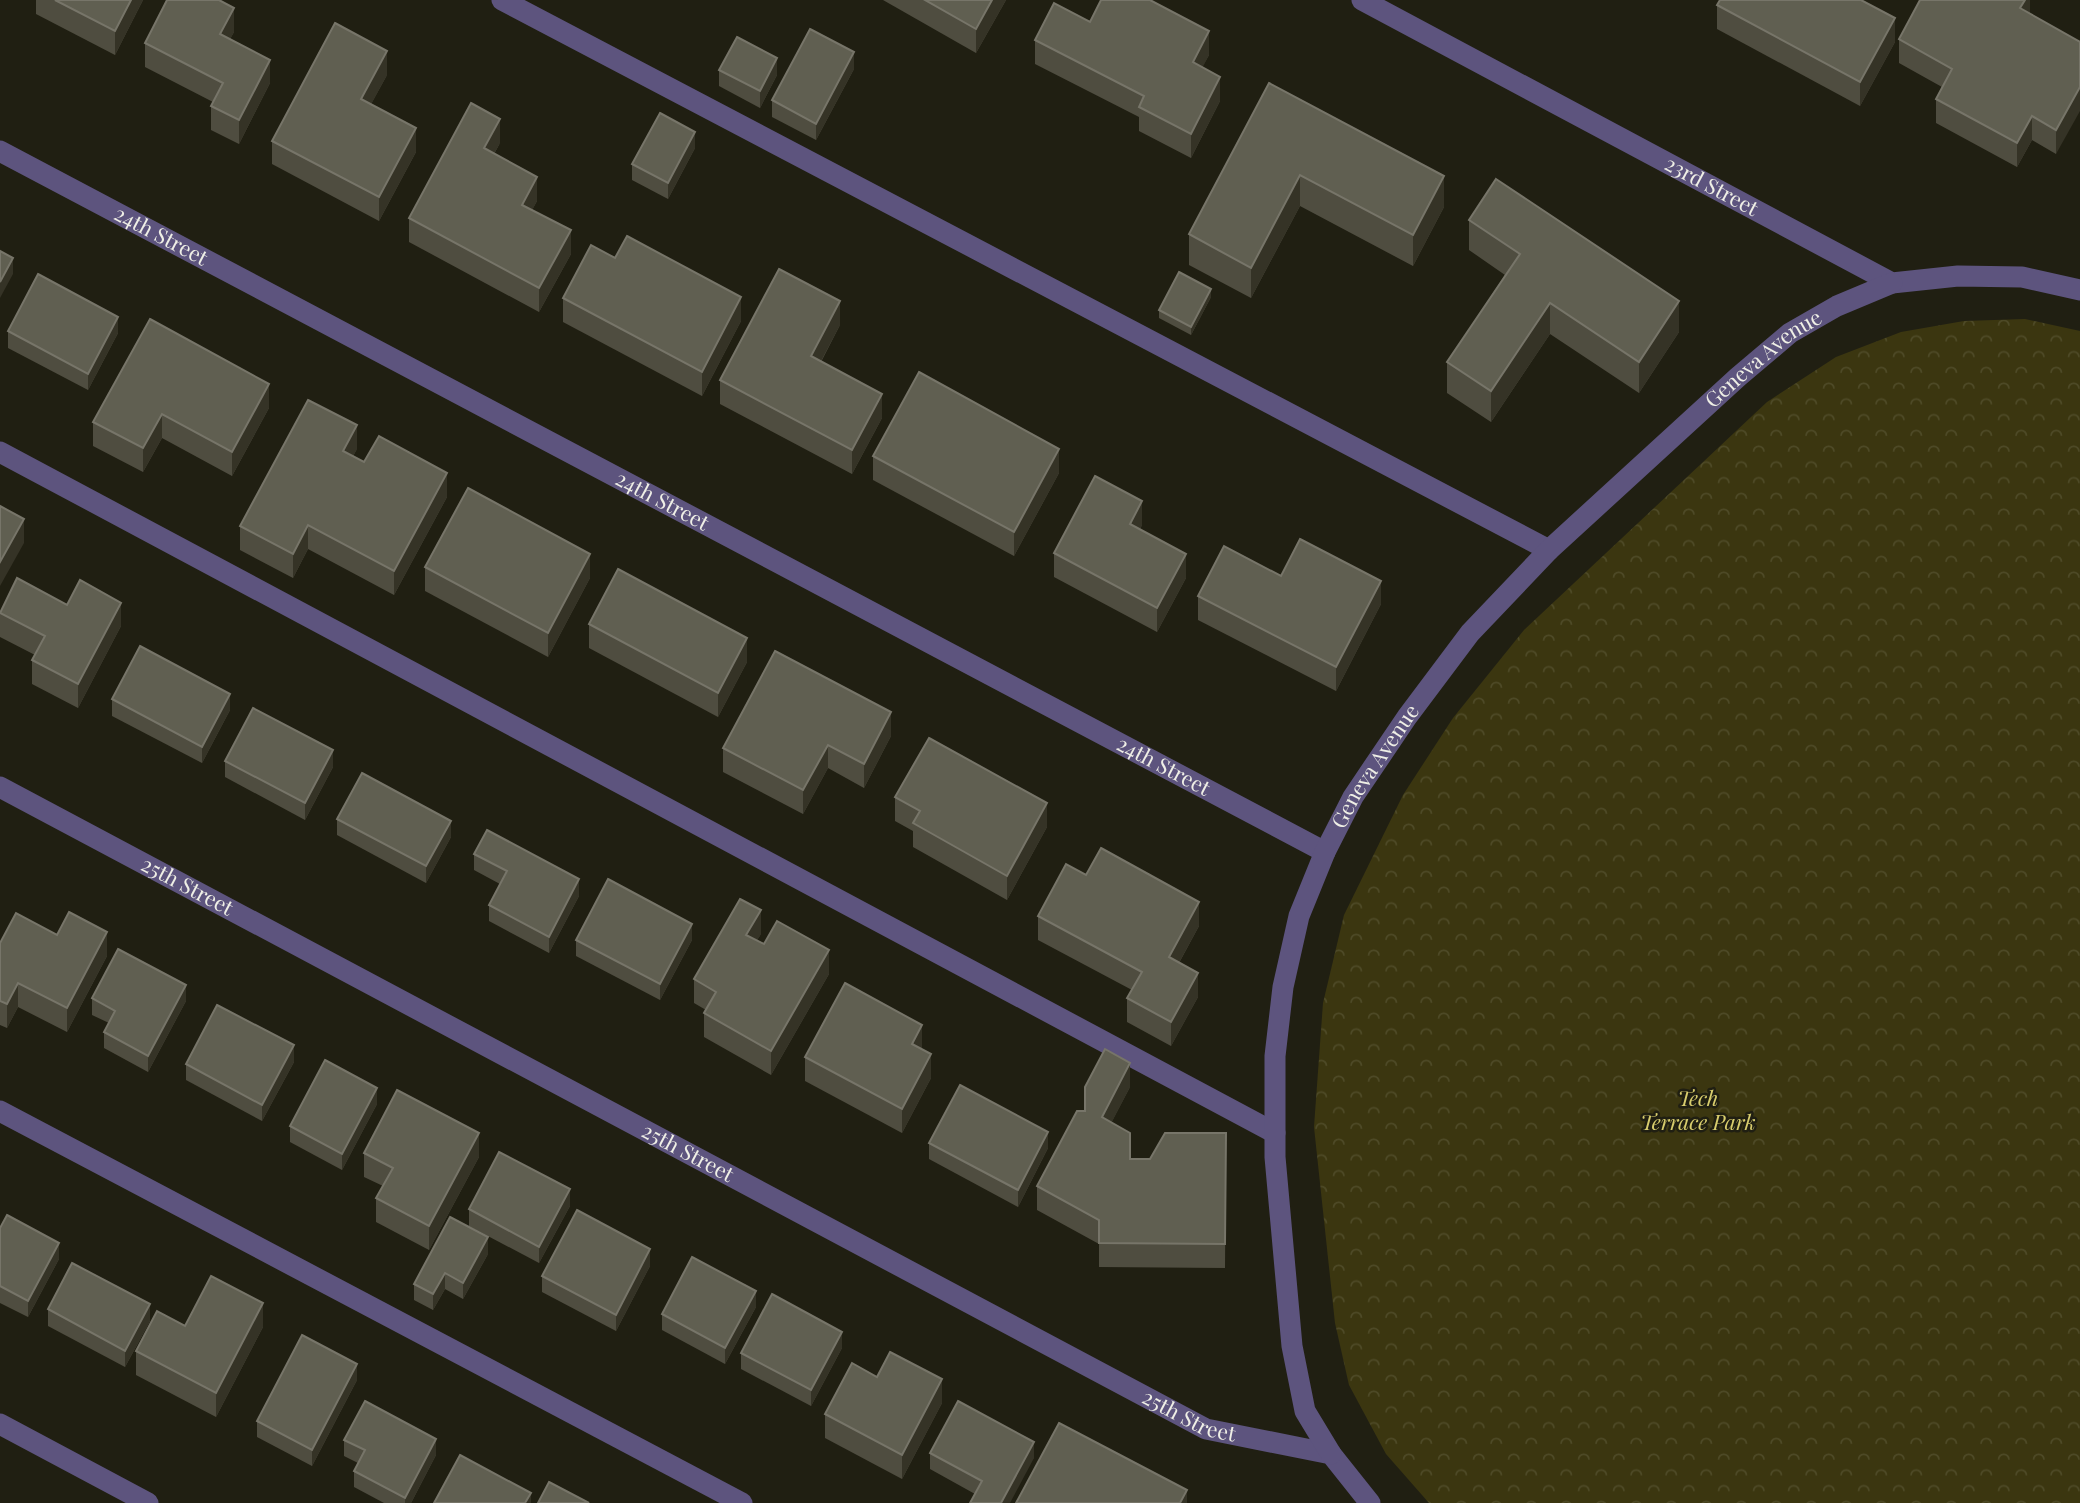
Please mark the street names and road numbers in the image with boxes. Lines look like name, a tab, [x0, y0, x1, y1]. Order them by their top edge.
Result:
street label: 23rd Street	[1661, 148, 1764, 221]
street label: 24th Street	[110, 198, 214, 271]
street label: Geneva Avenue	[1698, 302, 1826, 413]
street label: 24th Street	[611, 463, 715, 536]
street label: Geneva Avenue	[1323, 697, 1424, 832]
street label: 24th Street	[1113, 728, 1216, 801]
street label: 25th Street	[137, 849, 239, 921]
street label: 25th Street	[638, 1115, 740, 1187]
street label: 25th Street	[1138, 1382, 1239, 1447]

